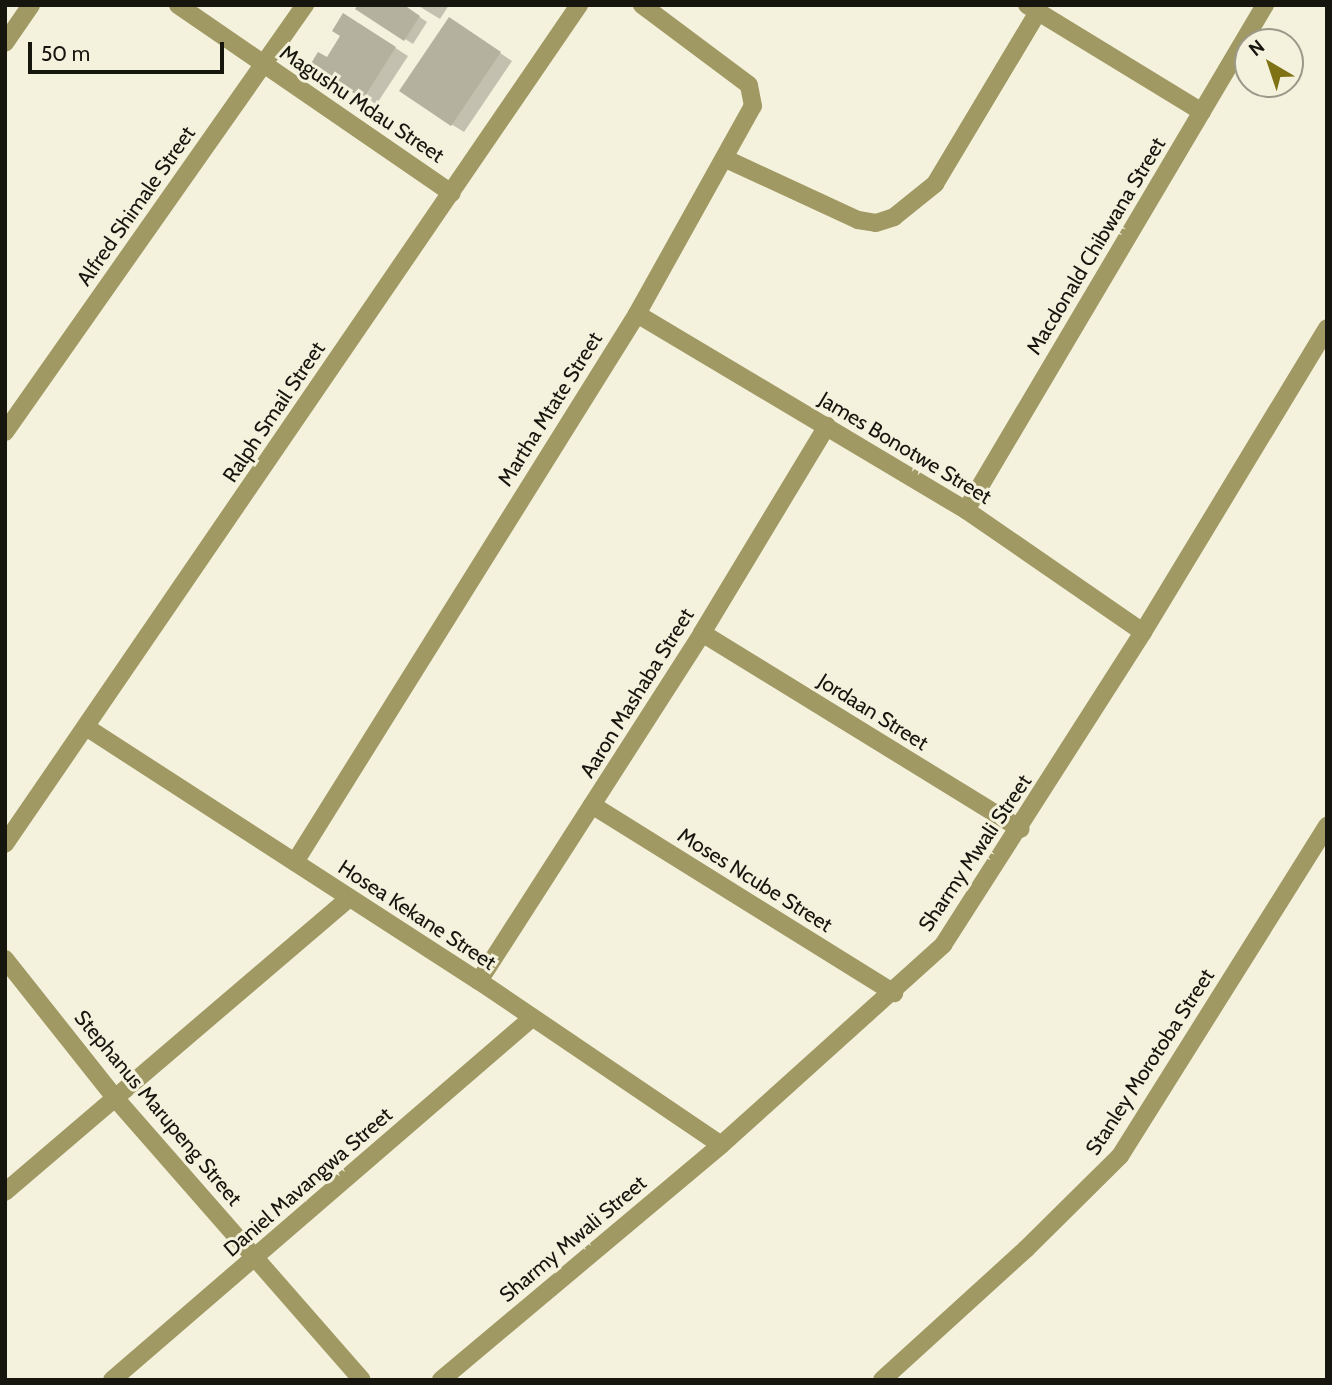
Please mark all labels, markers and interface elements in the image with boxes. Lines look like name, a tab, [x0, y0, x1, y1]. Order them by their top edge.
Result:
scale bar	[32, 28, 228, 72]
north arrow	[1234, 28, 1304, 98]
text: N	[1244, 35, 1269, 61]
street label: Magushu Mdau Street	[275, 40, 449, 168]
text: 50 m	[41, 41, 90, 66]
street label: Alfred Shimale Street	[71, 121, 201, 291]
street label: Macdonald Chibwana Street	[1021, 133, 1171, 359]
street label: Martha Mtate Street	[492, 327, 608, 491]
street label: Ralph Smail Street	[218, 337, 330, 487]
street label: James Bonotwe Street	[814, 387, 996, 509]
street label: Aaron Mashaba Street	[575, 604, 699, 782]
street label: Jordaan Street	[813, 668, 933, 756]
street label: Sharmy Mwali Street	[913, 770, 1037, 936]
street label: Moses Ncube Street	[673, 822, 837, 938]
street label: Hosea Kekane Street	[333, 855, 501, 975]
street label: Stanley Morotoba Street	[1080, 964, 1220, 1160]
street label: Stephanus Marupeng Street	[69, 1005, 247, 1211]
street label: Daniel Mavangwa Street	[219, 1102, 397, 1262]
street label: Sharmy Mwali Street	[495, 1170, 651, 1308]

